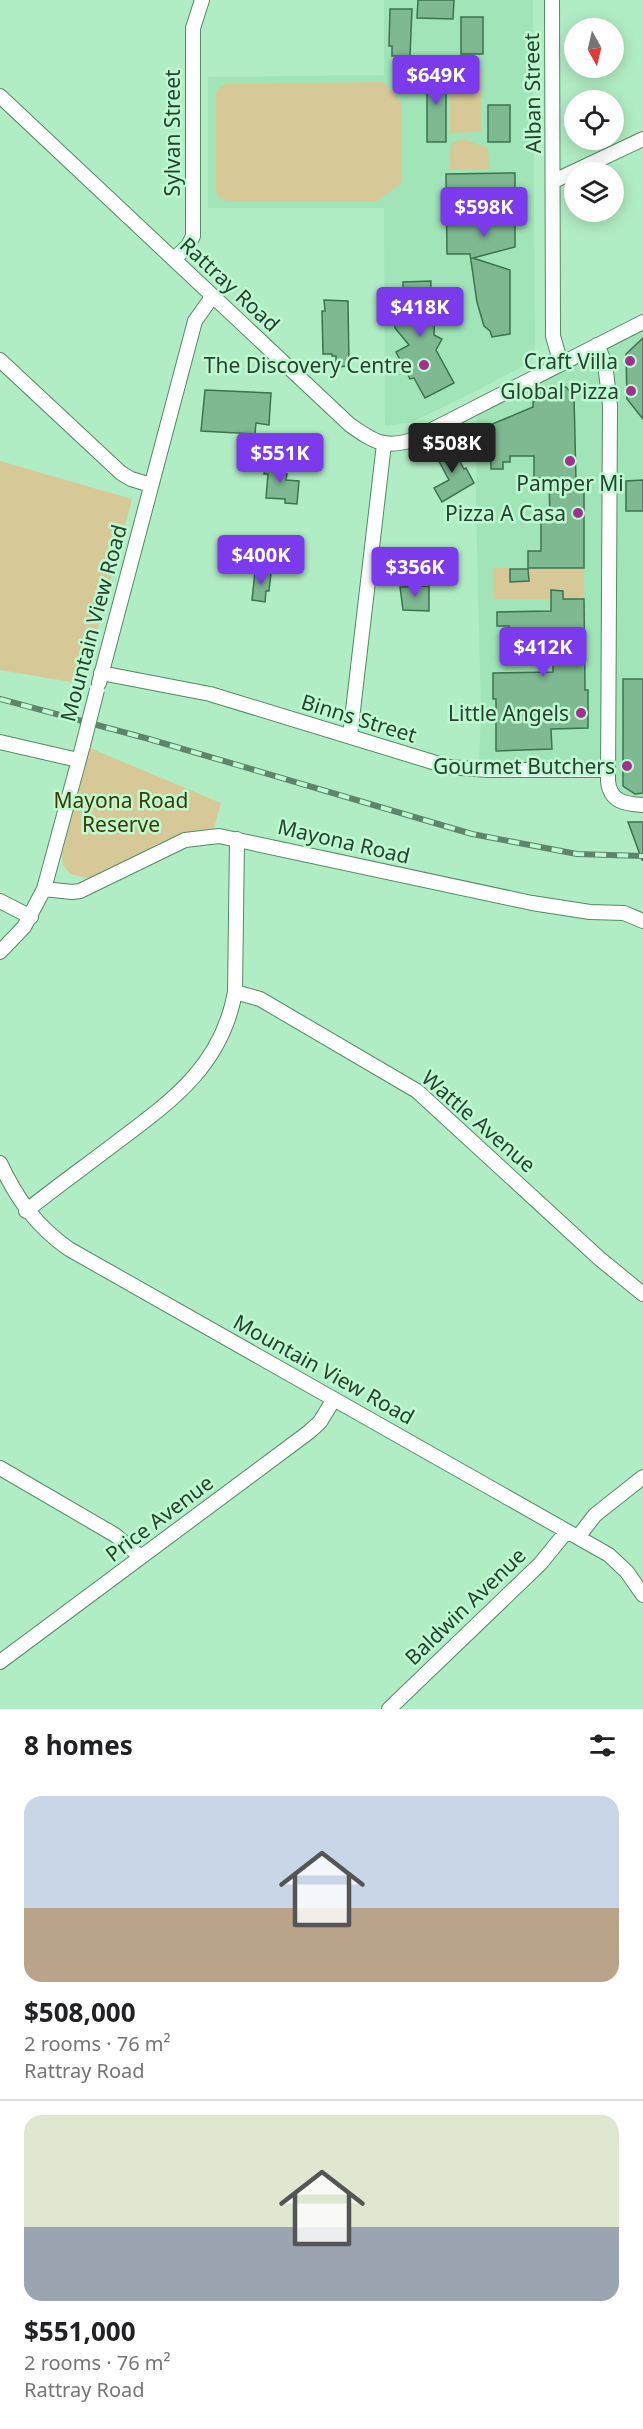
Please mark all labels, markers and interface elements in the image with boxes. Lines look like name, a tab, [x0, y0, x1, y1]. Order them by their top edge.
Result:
north arrow	[564, 18, 624, 78]
map controls	[564, 18, 624, 222]
street label: Alban Street	[517, 32, 547, 154]
pin: $649K	[394, 55, 478, 106]
text: $649K	[406, 61, 466, 88]
street label: Sylvan Street	[158, 69, 186, 197]
button: locate	[564, 90, 624, 150]
button: layers	[564, 162, 624, 222]
pin: $598K	[442, 187, 526, 238]
text: $598K	[454, 193, 514, 220]
street label: Rattray Road	[174, 231, 286, 337]
pin: $418K	[378, 287, 462, 338]
text: $418K	[390, 293, 450, 320]
place label: Craft Villa	[524, 347, 618, 375]
place label: The Discovery Centre	[204, 351, 412, 379]
marker: Craft Villa	[623, 354, 637, 368]
marker: The Discovery Centre	[417, 358, 431, 372]
place label: Global Pizza	[500, 377, 619, 405]
marker: Global Pizza	[624, 384, 638, 398]
pin: $508K	[410, 423, 494, 474]
text: $508K	[422, 429, 482, 456]
pin: $551K	[238, 433, 322, 484]
text: $551K	[250, 439, 310, 466]
marker: Pamper Mi	[563, 454, 577, 468]
place label: Pamper Mi	[516, 469, 624, 497]
place label: Pizza A Casa	[445, 499, 566, 527]
marker: Pizza A Casa	[571, 506, 585, 520]
street label: Mountain View Road	[53, 521, 133, 725]
pin: $400K	[219, 535, 303, 586]
text: $400K	[231, 541, 291, 568]
pin: $356K	[373, 547, 457, 598]
text: $356K	[385, 553, 445, 580]
pin: $412K	[501, 627, 585, 678]
text: $412K	[513, 633, 573, 660]
street label: Binns Street	[298, 687, 420, 749]
place label: Little Angels	[448, 699, 569, 727]
marker: Little Angels	[574, 706, 588, 720]
place label: Gourmet Butchers	[433, 752, 615, 780]
marker: Gourmet Butchers	[620, 759, 634, 773]
park label: Mayona Road Reserve	[54, 786, 188, 838]
street label: Mayona Road	[275, 812, 413, 870]
street label: Wattle Avenue	[416, 1064, 542, 1178]
street label: Mountain View Road	[229, 1308, 419, 1430]
street label: Price Avenue	[99, 1468, 219, 1568]
street label: Baldwin Avenue	[398, 1541, 532, 1671]
text: 8 homes	[24, 1727, 133, 1763]
icon: filters	[586, 1729, 619, 1762]
icon: home	[268, 1835, 376, 1943]
text: $508,000	[24, 1994, 136, 2030]
text: 2 rooms · 76 m²	[24, 2030, 171, 2057]
text: Rattray Road	[24, 2057, 145, 2084]
icon: home	[268, 2154, 376, 2262]
text: $551,000	[24, 2313, 136, 2349]
text: 2 rooms · 76 m²	[24, 2349, 171, 2376]
text: Rattray Road	[24, 2376, 145, 2403]

